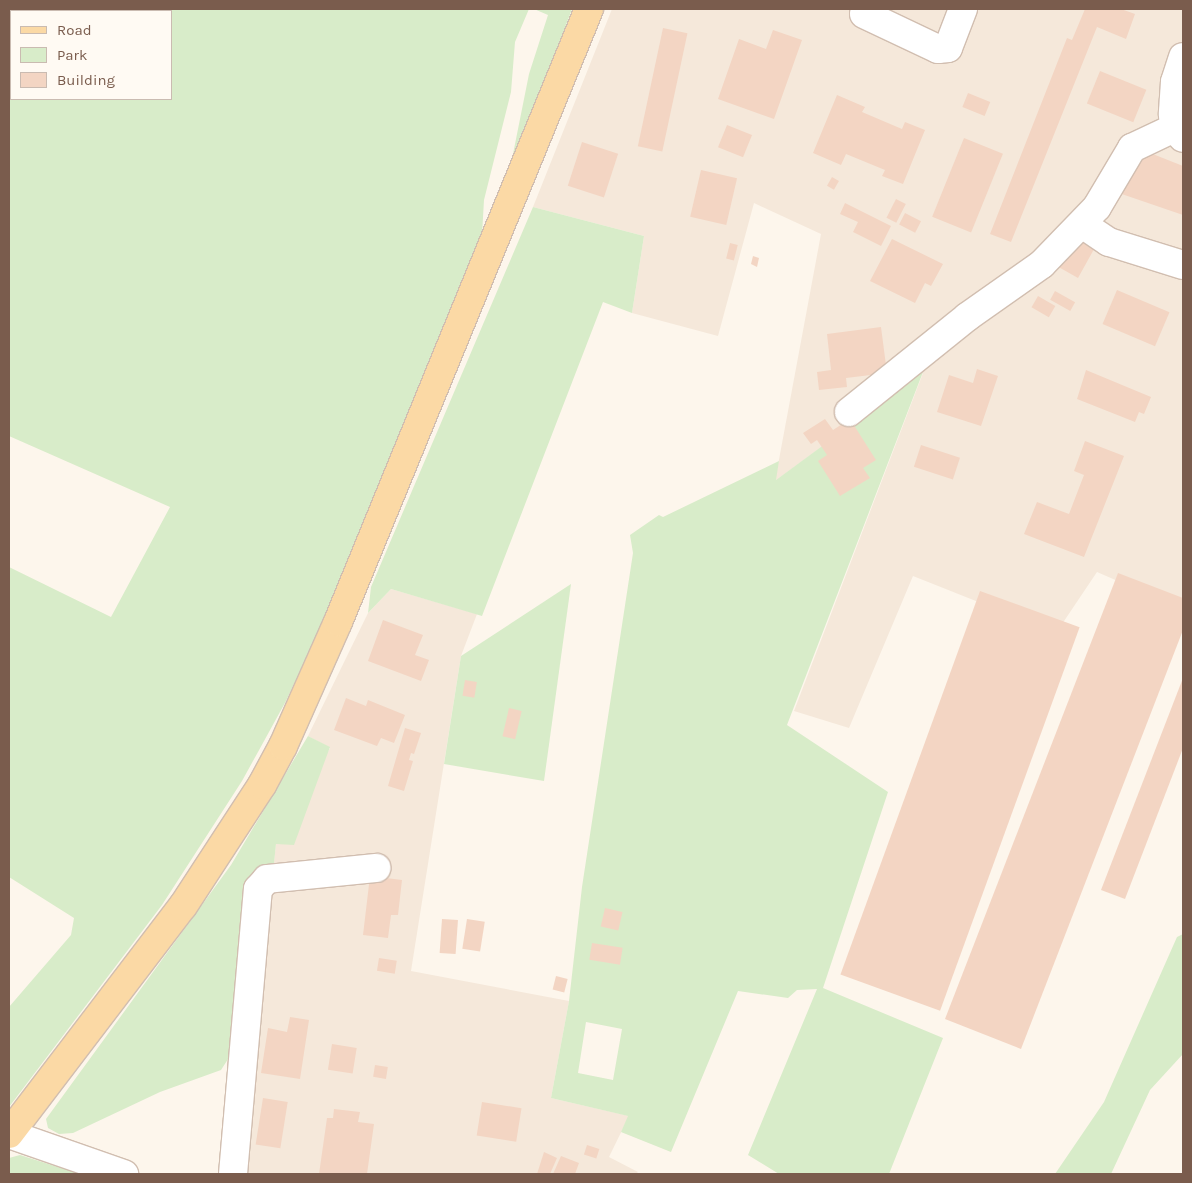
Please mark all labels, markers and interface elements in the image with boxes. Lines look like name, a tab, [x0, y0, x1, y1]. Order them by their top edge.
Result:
legend	[10, 10, 172, 100]
text: Road	[57, 21, 92, 39]
text: Park	[57, 46, 87, 64]
text: Building	[57, 71, 115, 89]

